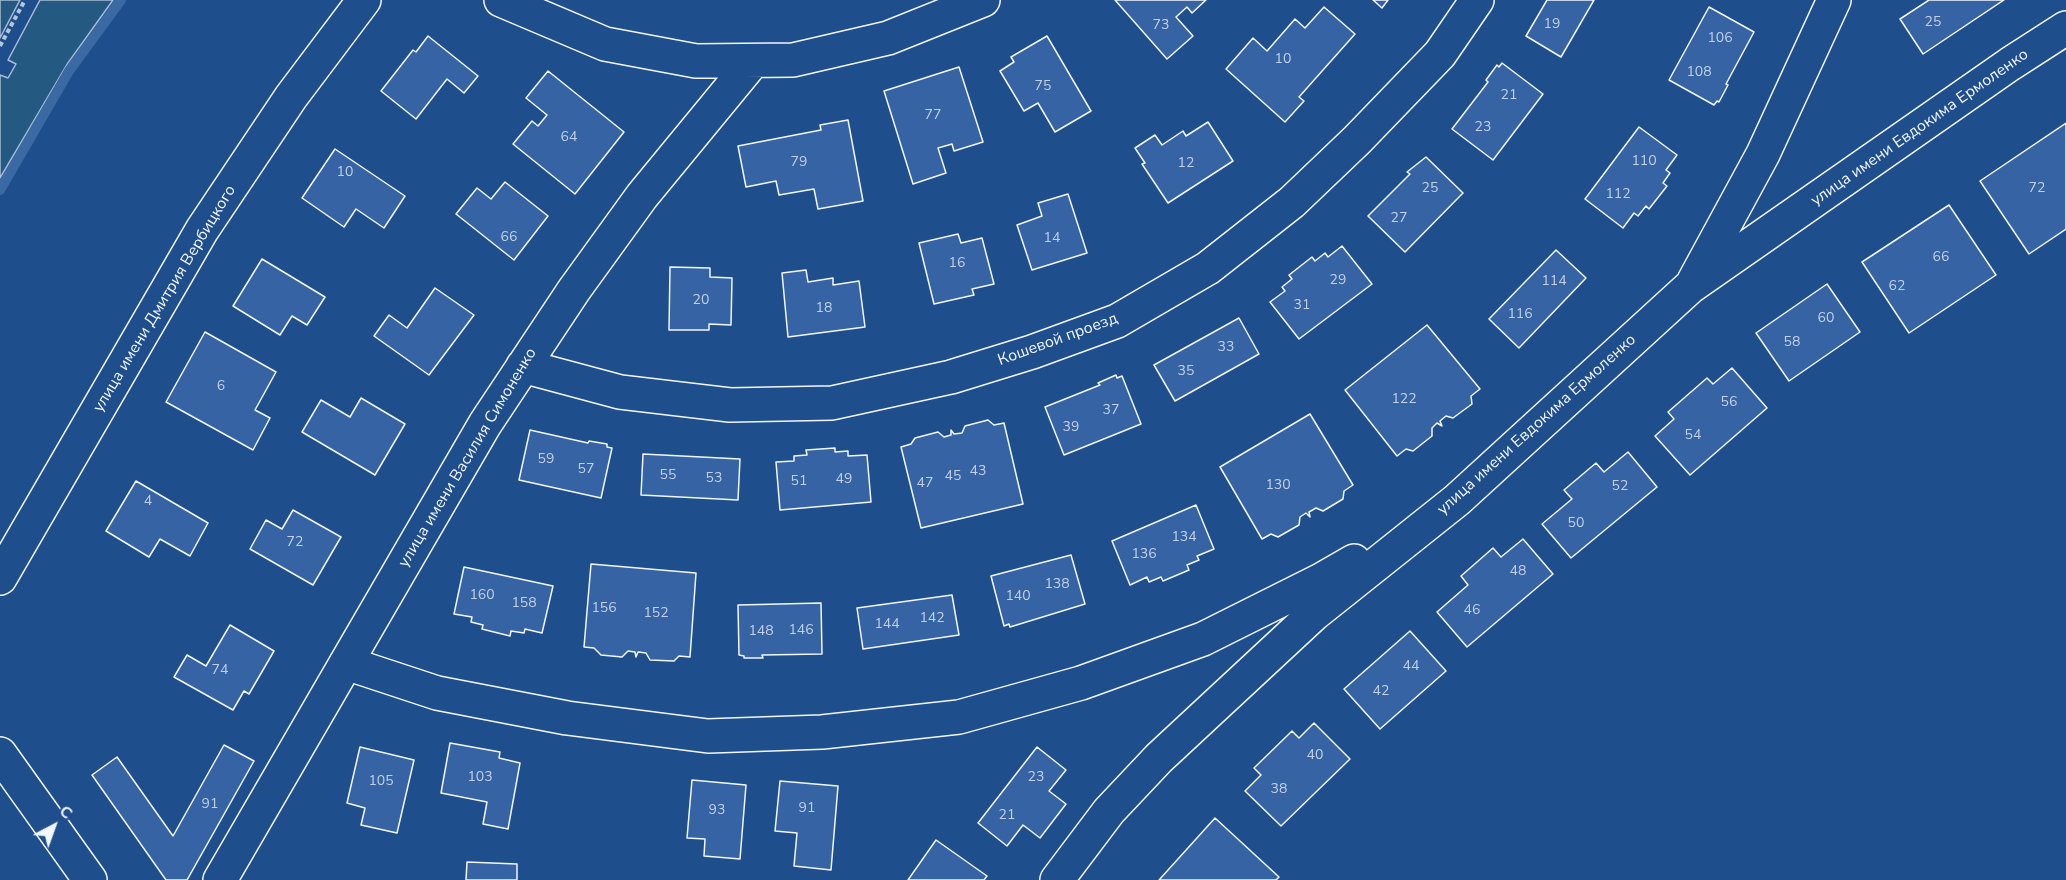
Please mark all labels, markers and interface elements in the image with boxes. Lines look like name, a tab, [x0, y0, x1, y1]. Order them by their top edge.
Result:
house number: 25	[1925, 15, 1941, 31]
house number: 19	[1544, 17, 1560, 33]
house number: 73	[1153, 18, 1169, 34]
house number: 106	[1707, 31, 1733, 47]
street label: улица имени Евдокима Ермоленко	[1808, 45, 2032, 211]
house number: 10	[1275, 52, 1291, 68]
house number: 108	[1686, 65, 1712, 81]
house number: 75	[1035, 79, 1051, 95]
house number: 21	[1501, 88, 1517, 104]
house number: 77	[925, 108, 941, 124]
house number: 23	[1475, 120, 1491, 136]
house number: 64	[561, 130, 577, 146]
house number: 110	[1631, 154, 1657, 170]
house number: 79	[791, 155, 807, 171]
house number: 12	[1178, 156, 1194, 172]
house number: 10	[337, 165, 353, 181]
house number: 25	[1422, 181, 1438, 197]
house number: 72	[2029, 181, 2045, 197]
street label: улица имени Дмитрия Вербицкого	[89, 182, 241, 416]
house number: 112	[1605, 187, 1631, 203]
house number: 27	[1391, 211, 1407, 227]
house number: 66	[501, 230, 517, 246]
house number: 14	[1044, 231, 1060, 247]
house number: 66	[1933, 250, 1949, 266]
house number: 16	[949, 256, 965, 272]
house number: 29	[1330, 273, 1346, 289]
house number: 114	[1541, 274, 1567, 290]
house number: 62	[1889, 279, 1905, 295]
house number: 20	[693, 293, 709, 309]
house number: 31	[1294, 298, 1310, 314]
house number: 18	[816, 301, 832, 317]
house number: 116	[1507, 307, 1533, 323]
street label: Кошевой проезд	[995, 309, 1121, 371]
house number: 60	[1818, 311, 1834, 327]
street label: улица имени Евдокима Ермоленко	[1434, 331, 1640, 519]
house number: 58	[1784, 335, 1800, 351]
house number: 33	[1218, 340, 1234, 356]
street label: улица имени Василия Симоненко	[395, 345, 541, 571]
house number: 35	[1178, 364, 1194, 380]
house number: 6	[217, 379, 225, 395]
house number: 122	[1391, 392, 1417, 408]
house number: 56	[1721, 395, 1737, 411]
house number: 37	[1103, 403, 1119, 419]
house number: 39	[1063, 420, 1079, 436]
house number: 54	[1685, 428, 1701, 444]
house number: 59	[538, 452, 554, 468]
house number: 57	[578, 462, 594, 478]
house number: 43	[970, 464, 986, 480]
house number: 55	[660, 468, 676, 484]
house number: 45	[945, 469, 961, 485]
house number: 53	[706, 471, 722, 487]
house number: 49	[836, 472, 852, 488]
house number: 51	[791, 474, 807, 490]
house number: 47	[917, 476, 933, 492]
house number: 130	[1265, 478, 1291, 494]
house number: 52	[1612, 479, 1628, 495]
house number: 4	[144, 494, 152, 510]
house number: 50	[1568, 516, 1584, 532]
house number: 134	[1171, 530, 1197, 546]
house number: 72	[287, 535, 303, 551]
house number: 136	[1131, 547, 1157, 563]
house number: 48	[1510, 564, 1526, 580]
house number: 138	[1044, 577, 1070, 593]
house number: 160	[469, 588, 495, 604]
house number: 140	[1005, 589, 1031, 605]
house number: 158	[511, 596, 537, 612]
house number: 156	[591, 601, 617, 617]
house number: 46	[1464, 603, 1480, 619]
house number: 152	[643, 606, 669, 622]
house number: 142	[919, 611, 945, 627]
house number: 144	[874, 617, 900, 633]
house number: 146	[788, 623, 814, 639]
house number: 148	[748, 624, 774, 640]
house number: 44	[1403, 659, 1419, 675]
house number: 74	[212, 663, 228, 679]
house number: 42	[1373, 684, 1389, 700]
house number: 40	[1307, 748, 1323, 764]
house number: 103	[467, 770, 493, 786]
house number: 23	[1028, 770, 1044, 786]
house number: 105	[368, 774, 394, 790]
house number: 38	[1271, 782, 1287, 798]
north arrow	[24, 796, 84, 856]
house number: 91	[202, 797, 218, 813]
text: С	[54, 801, 77, 824]
house number: 91	[799, 801, 815, 817]
house number: 93	[709, 803, 725, 819]
house number: 21	[999, 808, 1015, 824]

